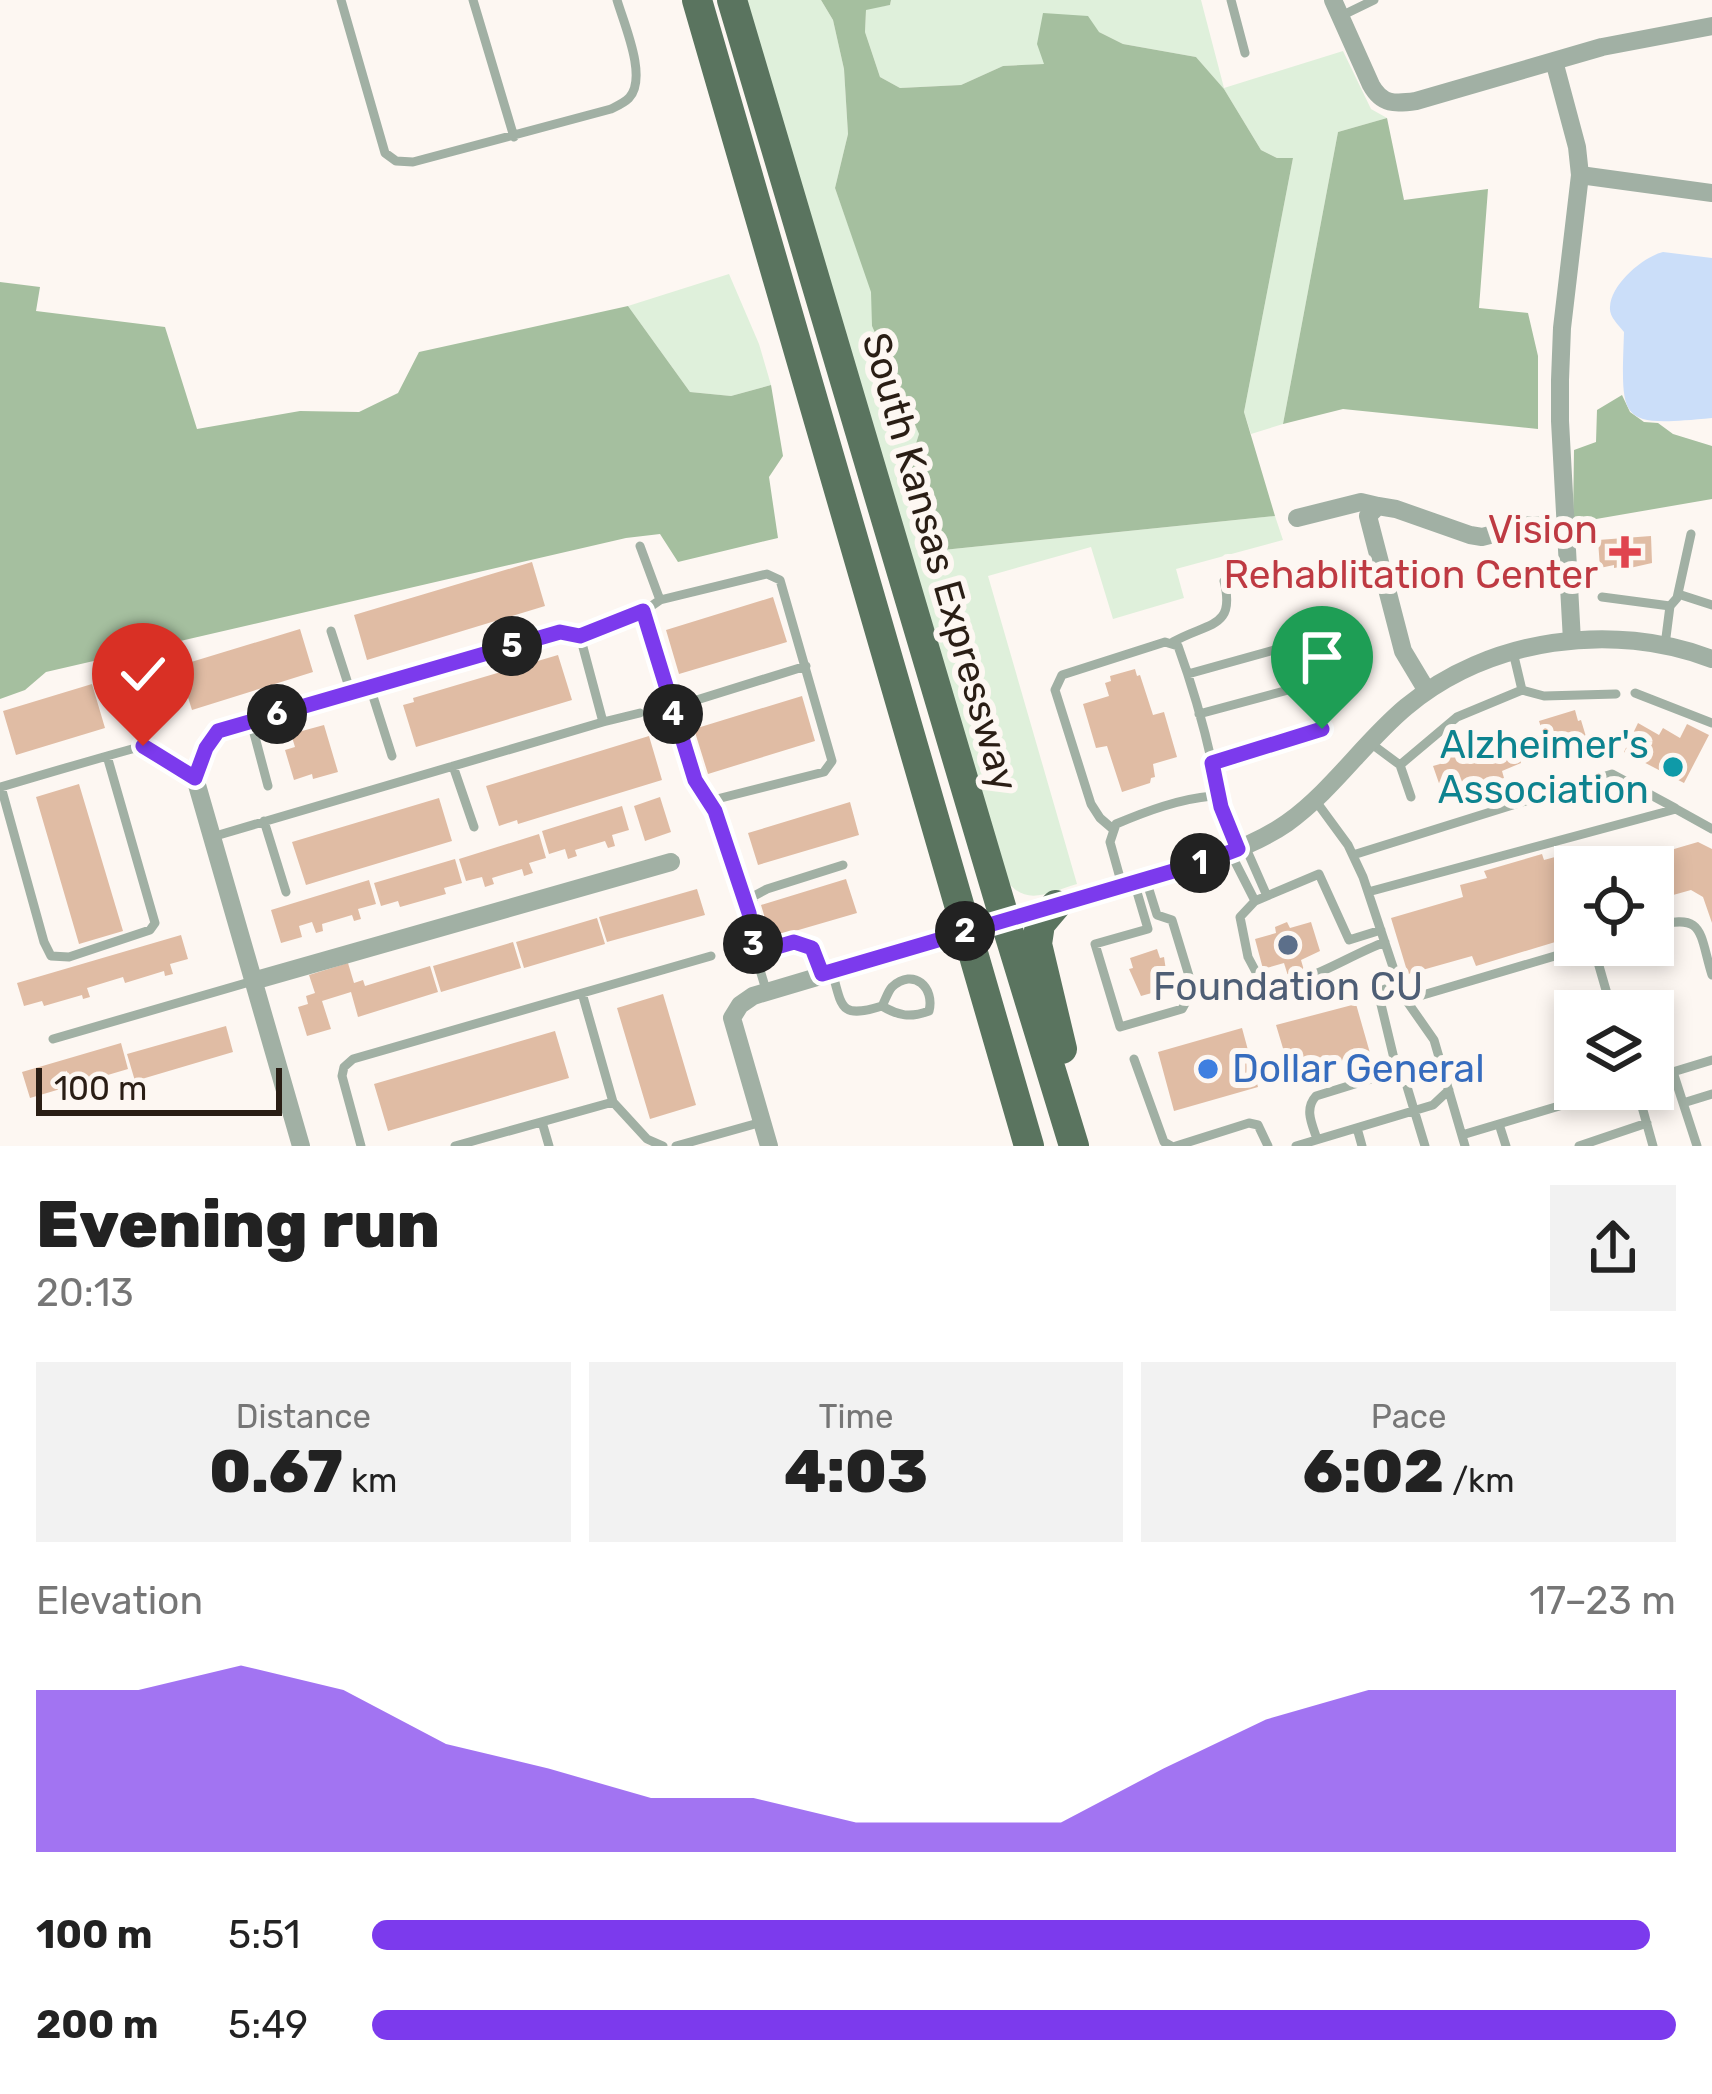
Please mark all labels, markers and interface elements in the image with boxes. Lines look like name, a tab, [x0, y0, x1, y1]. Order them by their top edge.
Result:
street label: South Kansas Expressway	[852, 328, 1028, 796]
place label: Vision Rehablitation Center	[1224, 507, 1598, 598]
marker: Vision Rehablitation Center	[1609, 536, 1641, 568]
pin	[1271, 606, 1373, 729]
pin: 5	[482, 616, 542, 676]
pin	[92, 623, 194, 746]
icon: arrive	[1289, 624, 1355, 690]
text: 5	[501, 626, 523, 665]
icon: check	[110, 641, 176, 707]
pin: 6	[247, 684, 307, 744]
pin: 4	[643, 684, 703, 744]
text: 6	[266, 694, 288, 733]
text: 4	[662, 694, 684, 733]
place label: Alzheimer's Association	[1438, 722, 1649, 813]
marker: Alzheimer's Association	[1660, 754, 1686, 780]
pin: 1	[1170, 833, 1230, 893]
text: 1	[1192, 843, 1208, 882]
map controls	[1554, 846, 1674, 1110]
button: locate	[1554, 846, 1674, 966]
pin: 2	[935, 901, 995, 961]
text: 2	[954, 911, 976, 950]
pin: 3	[723, 914, 783, 974]
text: 3	[742, 924, 764, 963]
marker: Foundation CU	[1275, 932, 1301, 958]
place label: Foundation CU	[1153, 964, 1423, 1010]
button: layers	[1554, 990, 1674, 1110]
place label: Dollar General	[1232, 1046, 1485, 1092]
marker: Dollar General	[1195, 1056, 1221, 1082]
scale bar	[36, 1062, 282, 1115]
text: 100 m	[54, 1069, 147, 1108]
text: Evening run	[36, 1185, 440, 1264]
button: share	[1550, 1185, 1676, 1311]
text: 20:13	[36, 1270, 134, 1316]
text: Distance	[236, 1397, 371, 1436]
text: Time	[819, 1397, 893, 1436]
text: Pace	[1371, 1397, 1447, 1436]
text: 0.67	[209, 1436, 343, 1507]
text: 4:03	[784, 1436, 928, 1507]
text: 6:02	[1303, 1436, 1444, 1507]
text: km	[343, 1461, 397, 1500]
text: /km	[1444, 1461, 1514, 1500]
text: Elevation	[36, 1578, 203, 1624]
text: 17–23 m	[1529, 1578, 1676, 1624]
text: 100 m	[36, 1912, 152, 1958]
text: 5:51	[228, 1912, 300, 1958]
text: 200 m	[36, 2002, 158, 2048]
text: 5:49	[228, 2002, 308, 2048]

